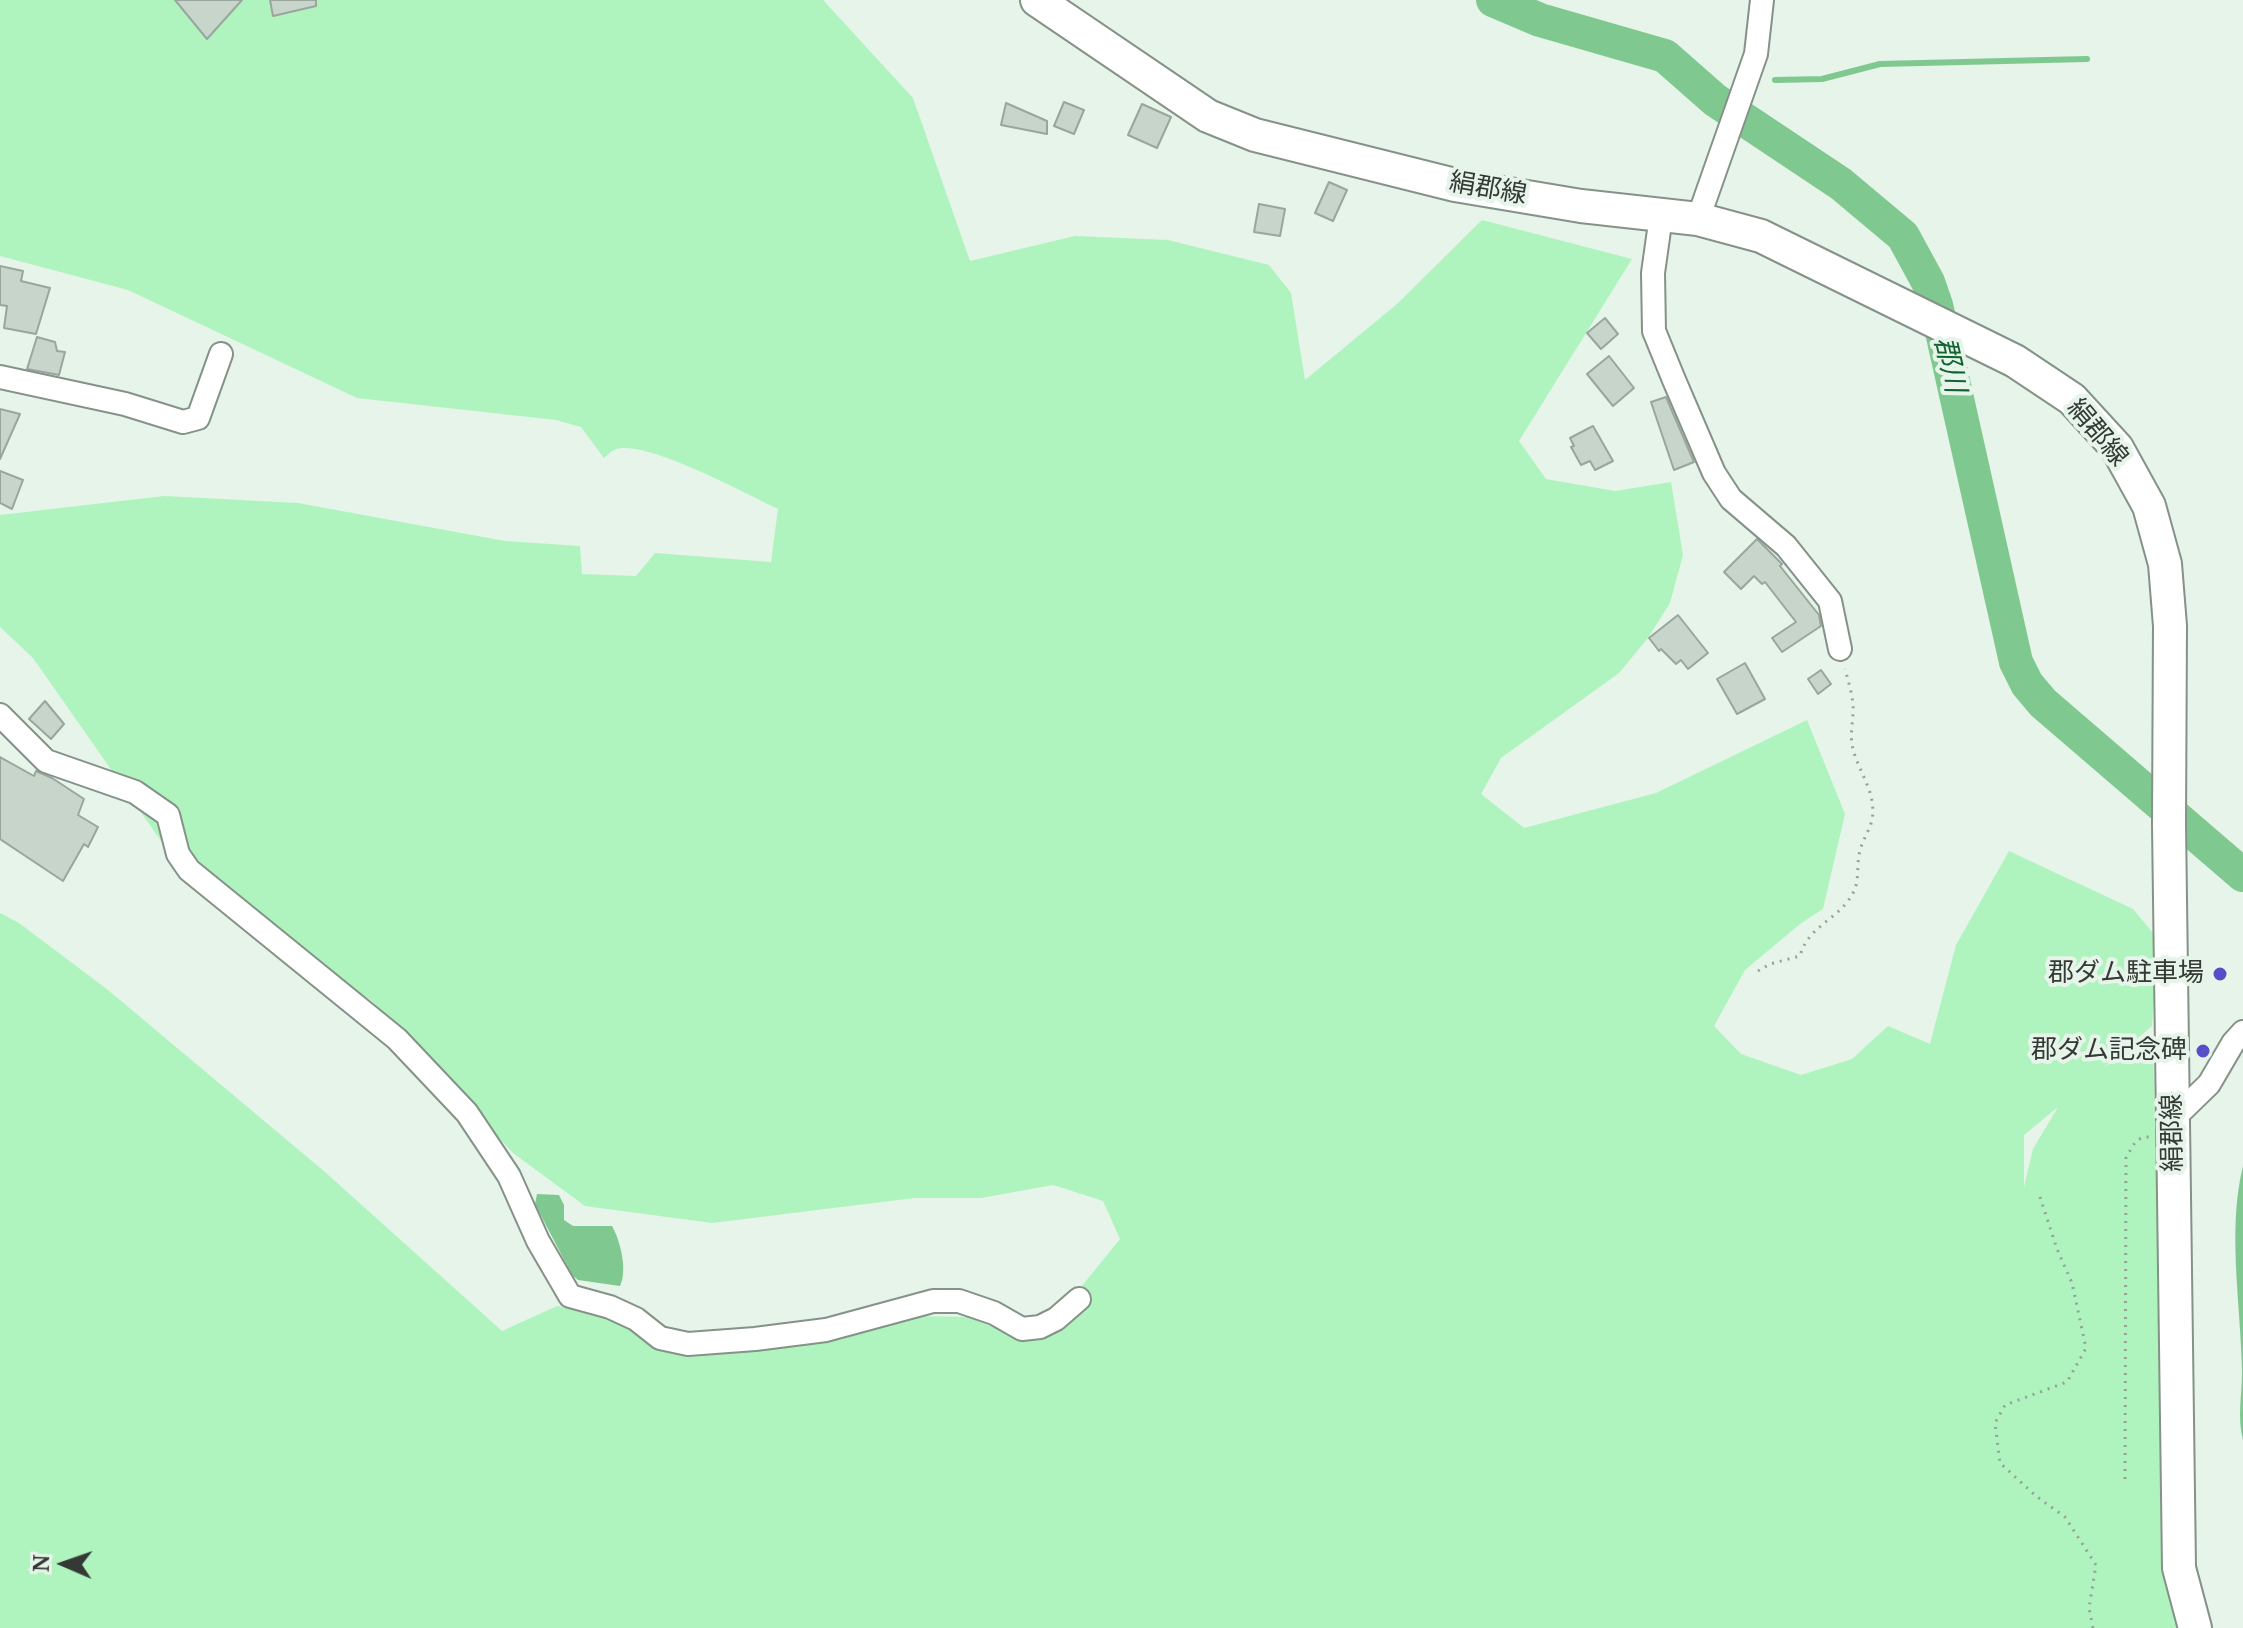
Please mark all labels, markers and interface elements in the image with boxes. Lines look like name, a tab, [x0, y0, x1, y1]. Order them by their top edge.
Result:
street label: 絹郡線	[1447, 167, 1529, 211]
water label: 郡川	[1926, 334, 1972, 396]
street label: 絹郡線	[2060, 393, 2134, 473]
place label: 郡ダム駐車場	[2048, 958, 2204, 990]
marker: 郡ダム駐車場	[2211, 965, 2229, 983]
place label: 郡ダム記念碑	[2031, 1035, 2187, 1067]
marker: 郡ダム記念碑	[2194, 1042, 2212, 1060]
street label: 絹郡線	[2157, 1094, 2189, 1172]
north arrow	[24, 1524, 104, 1604]
text: N	[25, 1554, 55, 1572]

